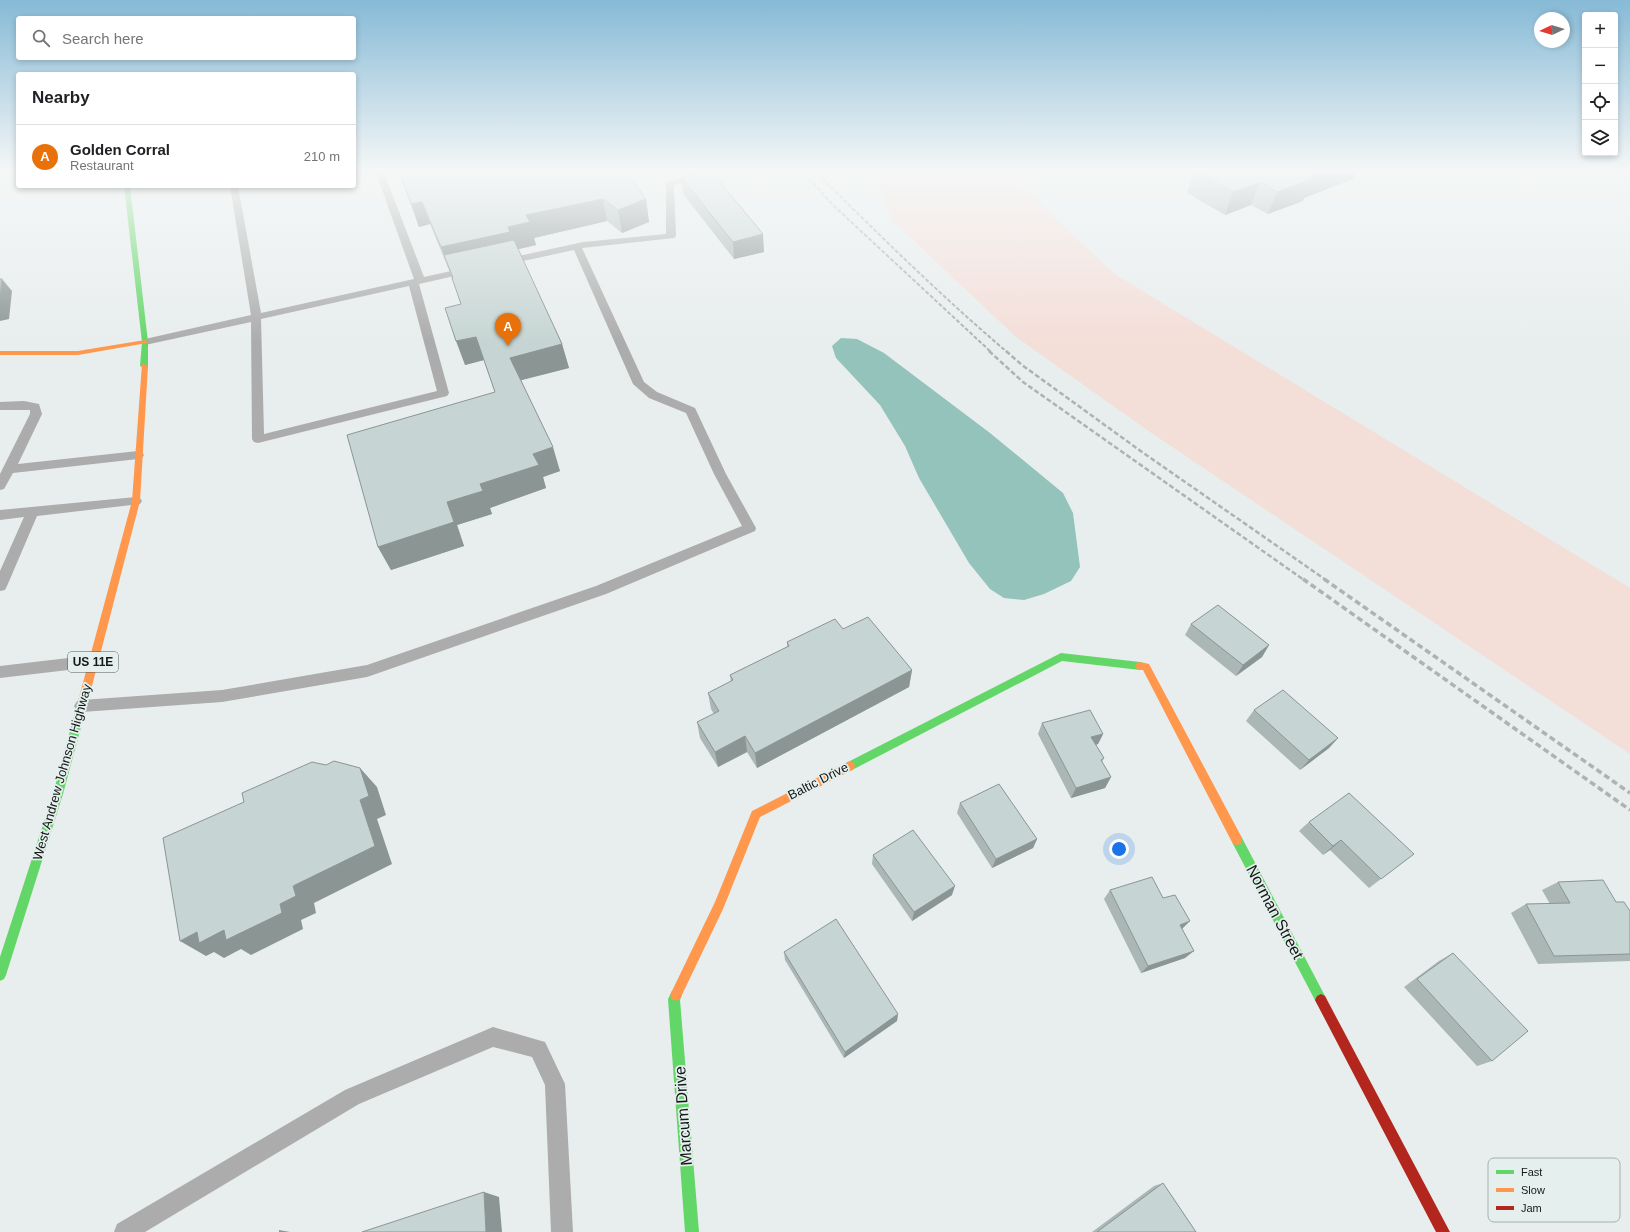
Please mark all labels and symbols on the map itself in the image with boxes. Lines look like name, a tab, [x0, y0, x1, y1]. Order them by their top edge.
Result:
north arrow	[1534, 12, 1570, 48]
pin: A	[495, 313, 521, 346]
road number: US 11E	[68, 652, 118, 672]
street label: West Andrew Johnson Highway	[30, 682, 95, 862]
street label: Baltic Drive	[785, 759, 851, 803]
your location	[1109, 839, 1129, 859]
street label: Norman Street	[1243, 862, 1307, 962]
street label: Marcum Drive	[671, 1066, 695, 1166]
legend	[1488, 1158, 1620, 1222]
text: Fast	[1521, 1166, 1542, 1178]
text: Slow	[1521, 1184, 1545, 1196]
text: Jam	[1521, 1202, 1542, 1214]

